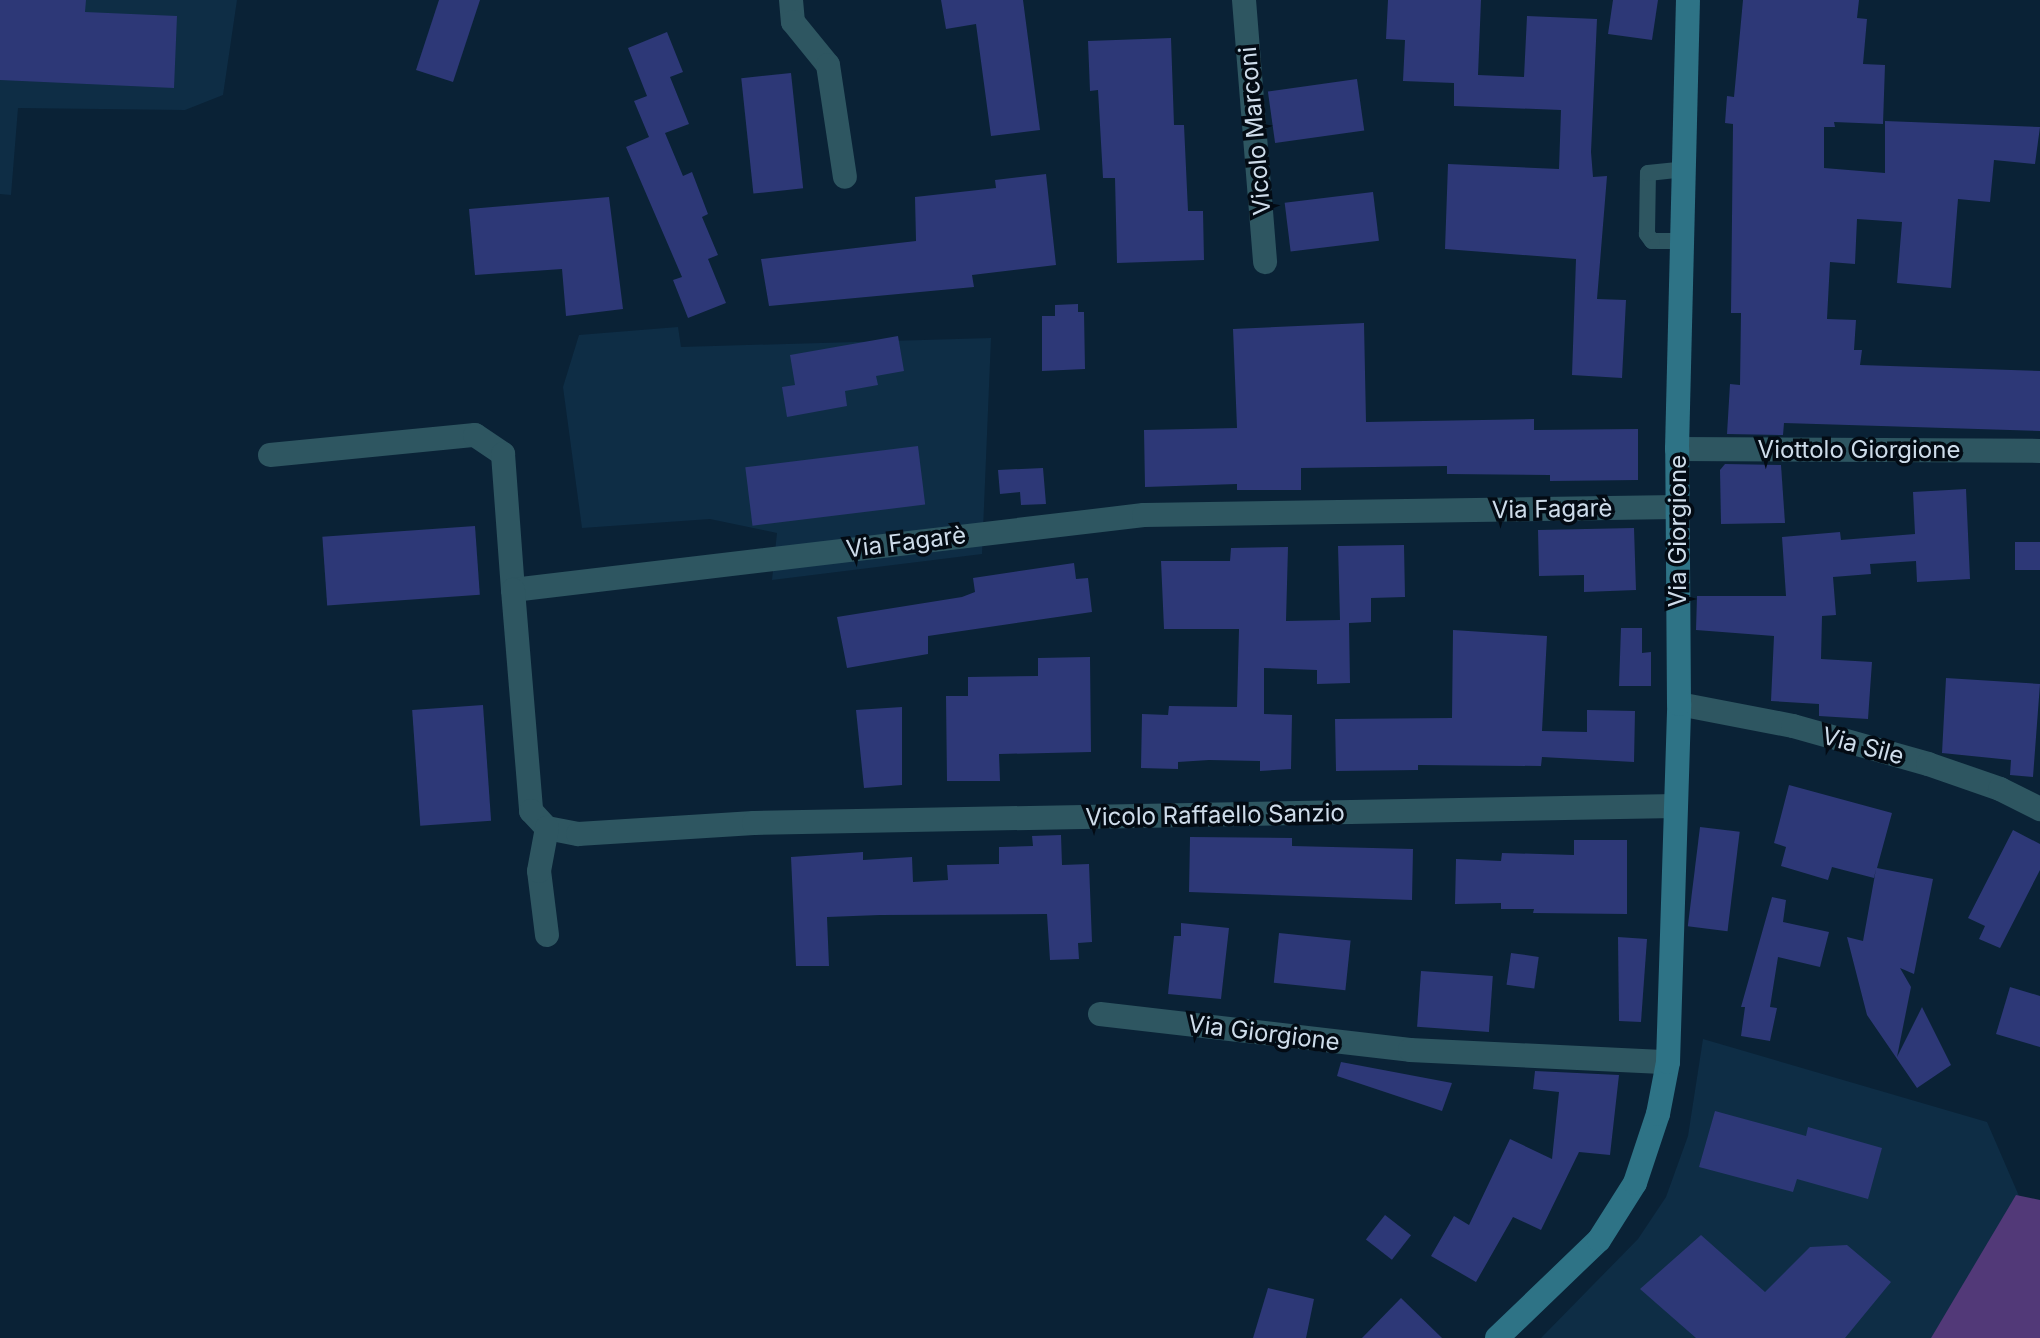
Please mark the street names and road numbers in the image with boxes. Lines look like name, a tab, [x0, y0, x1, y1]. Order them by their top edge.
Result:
street label: Vicolo Marconi	[1233, 45, 1277, 217]
street label: Viottolo Giorgione	[1758, 436, 1960, 464]
street label: Via Giorgione	[1664, 455, 1692, 607]
street label: Via Fagarè	[1492, 494, 1612, 524]
street label: Via Fagarè	[844, 520, 968, 564]
street label: Via Sile	[1819, 721, 1907, 771]
street label: Vicolo Raffaello Sanzio	[1085, 798, 1345, 832]
street label: Via Giorgione	[1187, 1009, 1341, 1057]

